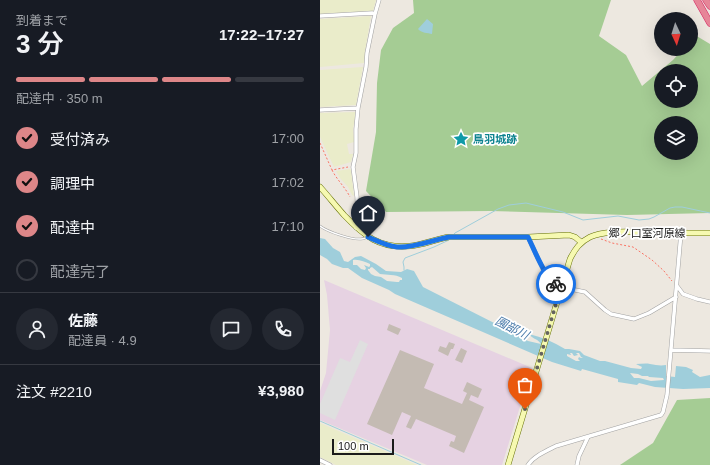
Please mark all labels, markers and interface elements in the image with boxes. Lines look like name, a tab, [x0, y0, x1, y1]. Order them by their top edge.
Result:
north arrow	[654, 12, 698, 56]
map controls	[654, 12, 698, 160]
text: 到着まで	[16, 13, 68, 28]
text: 17:22–17:27	[219, 26, 304, 43]
text: 3 分	[16, 29, 64, 59]
button: locate	[654, 64, 698, 108]
text: 配達中 · 350 m	[16, 91, 103, 106]
button: layers	[654, 116, 698, 160]
icon: check	[16, 127, 38, 149]
place icon: 鳥羽城跡	[452, 130, 470, 148]
text: 受付済み	[50, 131, 110, 148]
text: 17:00	[271, 131, 304, 146]
place label: 鳥羽城跡	[473, 133, 517, 145]
icon: check	[16, 171, 38, 193]
text: 調理中	[50, 175, 95, 192]
text: 17:02	[271, 175, 304, 190]
pin	[351, 196, 385, 237]
icon: home	[357, 202, 379, 224]
icon: check	[16, 215, 38, 237]
text: 配達中	[50, 219, 95, 236]
text: 17:10	[271, 219, 304, 234]
street label: 郷ノ口室河原線	[609, 227, 686, 239]
text: 配達完了	[50, 263, 110, 280]
courier	[536, 264, 576, 304]
icon: bike	[545, 273, 567, 295]
button: person	[16, 308, 58, 350]
button: chat	[210, 308, 252, 350]
button: phone	[262, 308, 304, 350]
text: 佐藤	[68, 312, 98, 329]
water label: 園部川	[493, 314, 533, 343]
text: 配達員 · 4.9	[68, 333, 137, 348]
pin	[508, 368, 542, 409]
icon: bag	[514, 374, 536, 396]
text: ¥3,980	[258, 382, 304, 399]
text: 注文 #2210	[16, 383, 92, 400]
scale bar	[332, 437, 394, 456]
text: 100 m	[338, 440, 369, 452]

